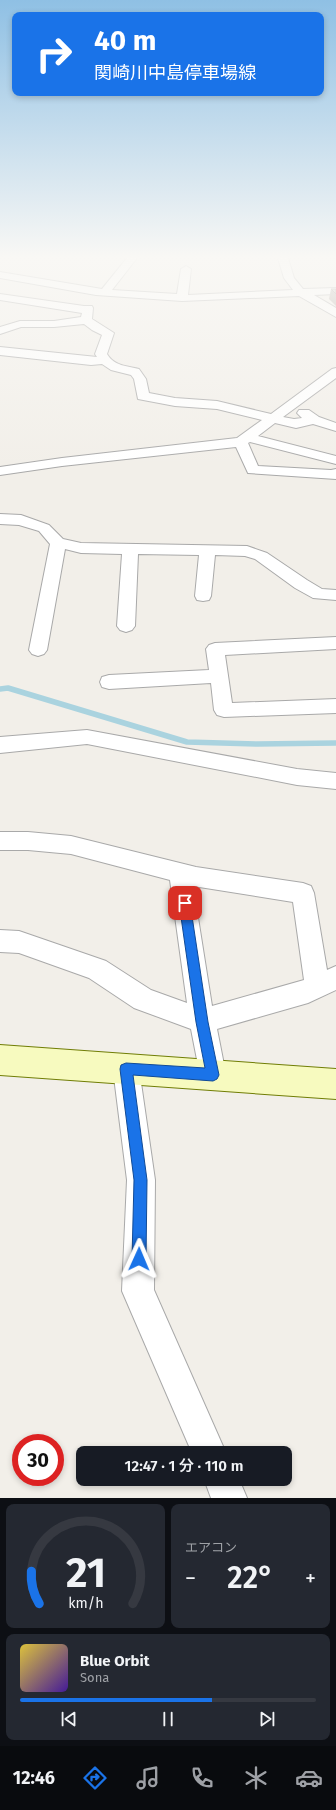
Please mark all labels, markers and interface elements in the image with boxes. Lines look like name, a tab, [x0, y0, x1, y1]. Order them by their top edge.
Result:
text: 40 m	[94, 24, 157, 57]
icon: right	[28, 28, 80, 80]
text: 関崎川中島停車場線	[94, 62, 256, 84]
pin	[168, 886, 202, 920]
icon: arrive	[174, 892, 196, 914]
position arrow	[118, 1238, 160, 1280]
speed limit sign: 30	[12, 1434, 64, 1486]
text: 12:47 · 1 分 · 110 m	[125, 1457, 243, 1475]
text: エアコン	[185, 1540, 237, 1555]
text: 21	[66, 1548, 105, 1598]
text: 22°	[227, 1560, 274, 1596]
text: −	[185, 1565, 196, 1592]
text: +	[305, 1565, 316, 1592]
text: km/h	[68, 1595, 103, 1612]
text: Blue Orbit	[80, 1652, 149, 1670]
text: Sona	[80, 1670, 109, 1685]
icon: previous	[58, 1708, 80, 1730]
icon: pause	[157, 1708, 179, 1730]
icon: next	[256, 1708, 278, 1730]
icon: directions	[81, 1764, 109, 1792]
icon: music	[134, 1764, 162, 1792]
icon: phone	[188, 1764, 216, 1792]
icon: climate	[242, 1764, 270, 1792]
icon: car	[295, 1764, 323, 1792]
text: 12:46	[13, 1767, 55, 1789]

